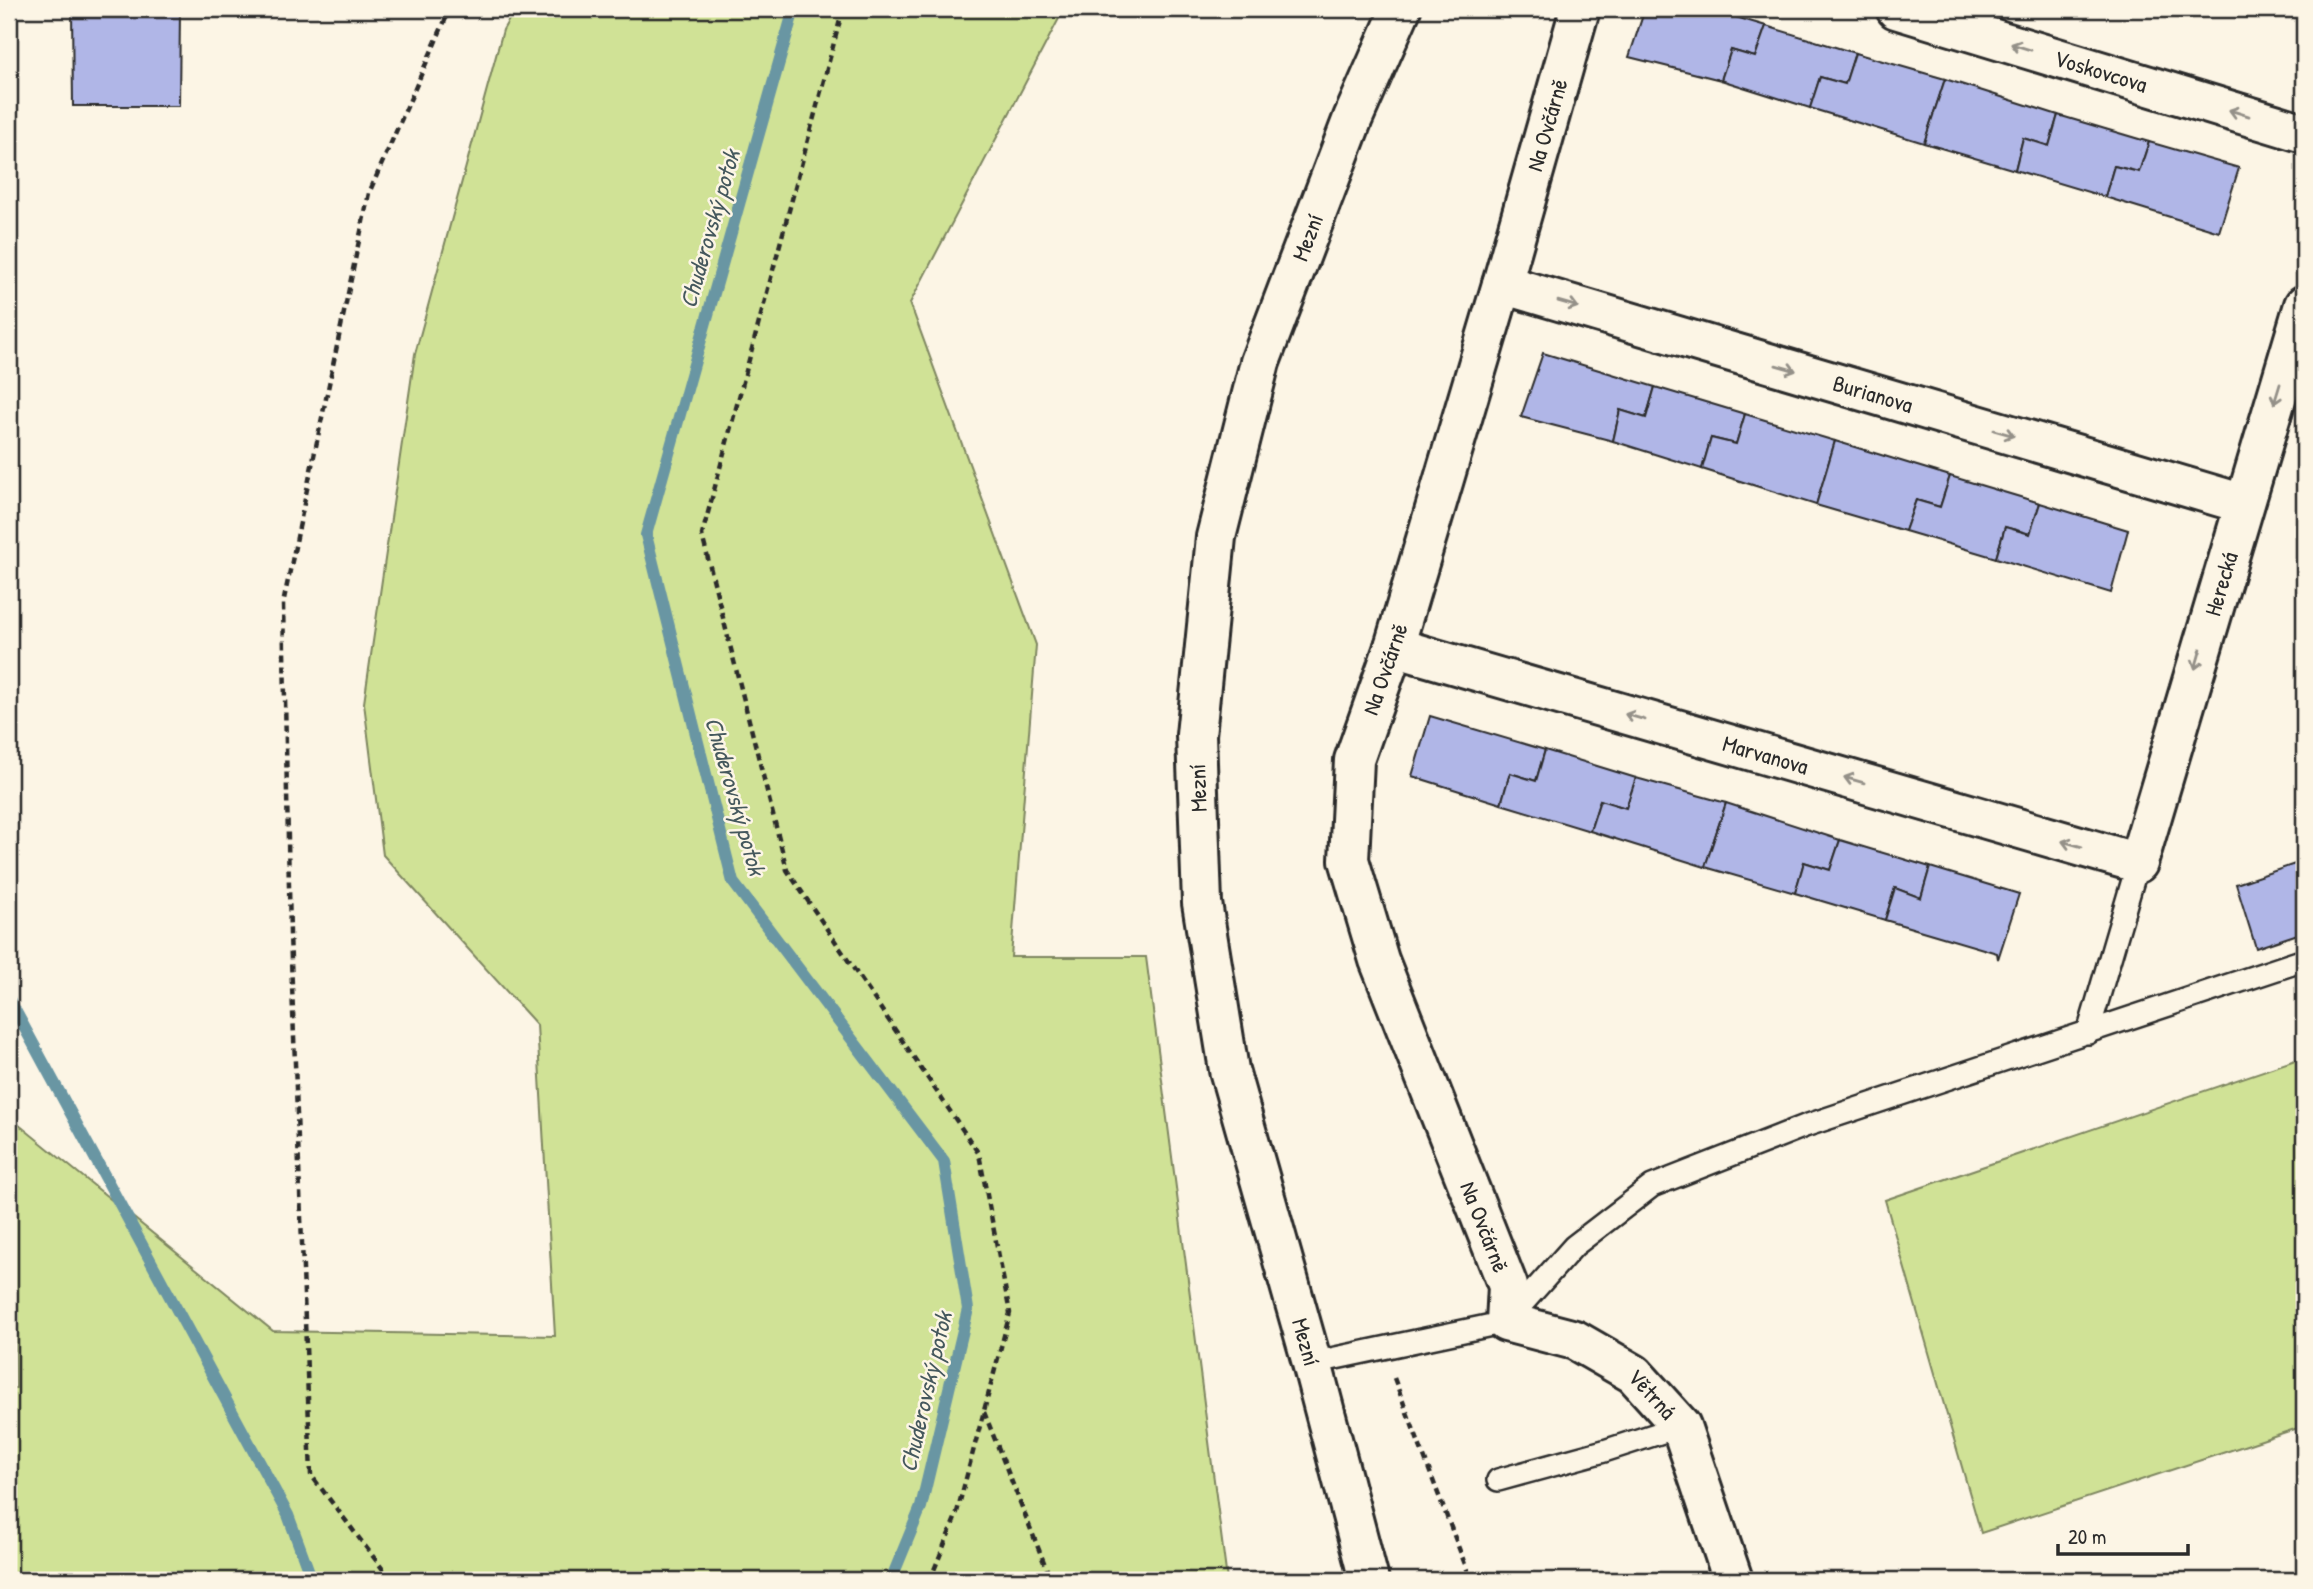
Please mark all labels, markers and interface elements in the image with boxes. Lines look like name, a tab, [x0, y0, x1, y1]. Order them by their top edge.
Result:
one-way arrow	[2011, 40, 2033, 52]
street label: Voskovcova	[2051, 42, 2151, 99]
street label: Na Ovčárně	[1519, 75, 1574, 175]
one-way arrow	[2228, 106, 2250, 119]
water label: Chuderovský potok	[671, 144, 748, 312]
street label: Mezní	[1284, 209, 1330, 265]
one-way arrow	[1556, 298, 1578, 311]
one-way arrow	[1774, 363, 1796, 376]
street label: Burianova	[1830, 367, 1917, 420]
one-way arrow	[2270, 383, 2283, 405]
one-way arrow	[1993, 427, 2015, 440]
street label: Herecká	[2196, 548, 2245, 619]
street label: Na Ovčárně	[1354, 619, 1415, 719]
one-way arrow	[2191, 648, 2204, 670]
one-way arrow	[1625, 709, 1647, 722]
water label: Chuderovský potok	[697, 713, 774, 881]
street label: Marvanova	[1719, 727, 1812, 782]
street label: Mezní	[1181, 763, 1214, 813]
one-way arrow	[1843, 773, 1865, 786]
one-way arrow	[2062, 836, 2084, 849]
street label: Na Ovčárně	[1453, 1177, 1517, 1277]
water label: Chuderovský potok	[891, 1307, 960, 1475]
street label: Mezní	[1285, 1314, 1328, 1369]
street label: Větrná	[1621, 1362, 1684, 1426]
scale bar	[2058, 1512, 2187, 1556]
text: 20 m	[2068, 1522, 2106, 1551]

